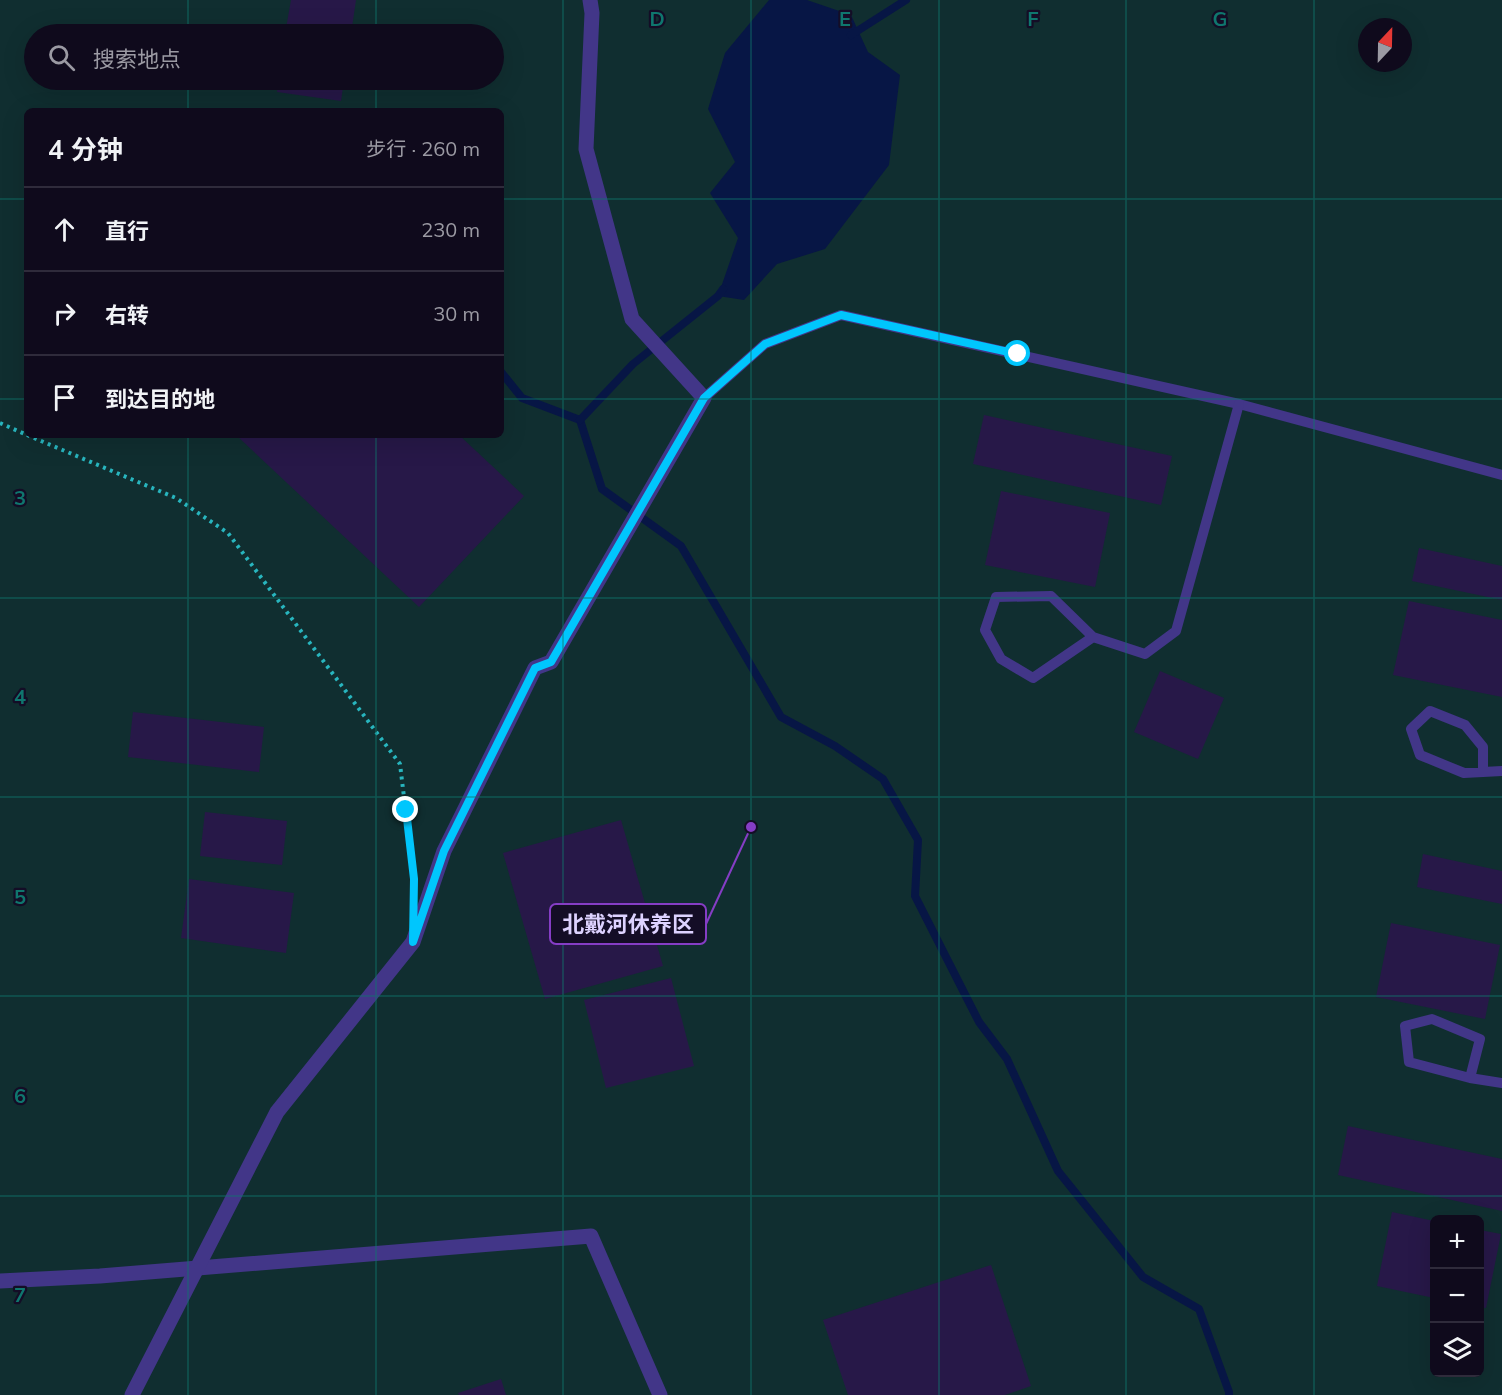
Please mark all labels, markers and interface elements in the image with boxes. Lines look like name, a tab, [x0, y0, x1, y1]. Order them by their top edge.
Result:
text: D	[649, 6, 665, 31]
text: E	[839, 6, 851, 31]
text: F	[1027, 6, 1039, 31]
text: G	[1213, 6, 1227, 31]
north arrow	[1358, 18, 1412, 72]
search box	[24, 24, 504, 90]
icon: search	[45, 41, 78, 74]
text: 搜索地点	[93, 45, 181, 73]
text: 4 分钟	[48, 133, 123, 166]
text: 步行 · 260 m	[366, 136, 480, 161]
icon: ahead	[48, 213, 81, 246]
text: 直行	[105, 217, 149, 245]
text: 230 m	[421, 217, 480, 242]
icon: right	[48, 297, 81, 330]
text: 右转	[105, 301, 149, 329]
text: 30 m	[433, 301, 480, 326]
route start	[1004, 340, 1030, 366]
icon: arrive	[48, 381, 81, 414]
text: 到达目的地	[105, 385, 215, 413]
text: 3	[14, 485, 26, 510]
text: 4	[14, 684, 26, 709]
route end	[392, 796, 418, 822]
text: 5	[14, 884, 26, 909]
callout: 北戴河休养区	[550, 904, 706, 944]
text: 北戴河休养区	[562, 910, 694, 938]
text: 6	[14, 1083, 26, 1108]
map controls	[1430, 1215, 1484, 1377]
button: +	[1430, 1215, 1484, 1269]
button: −	[1430, 1269, 1484, 1323]
text: 7	[14, 1282, 26, 1307]
button: layers	[1430, 1323, 1484, 1377]

